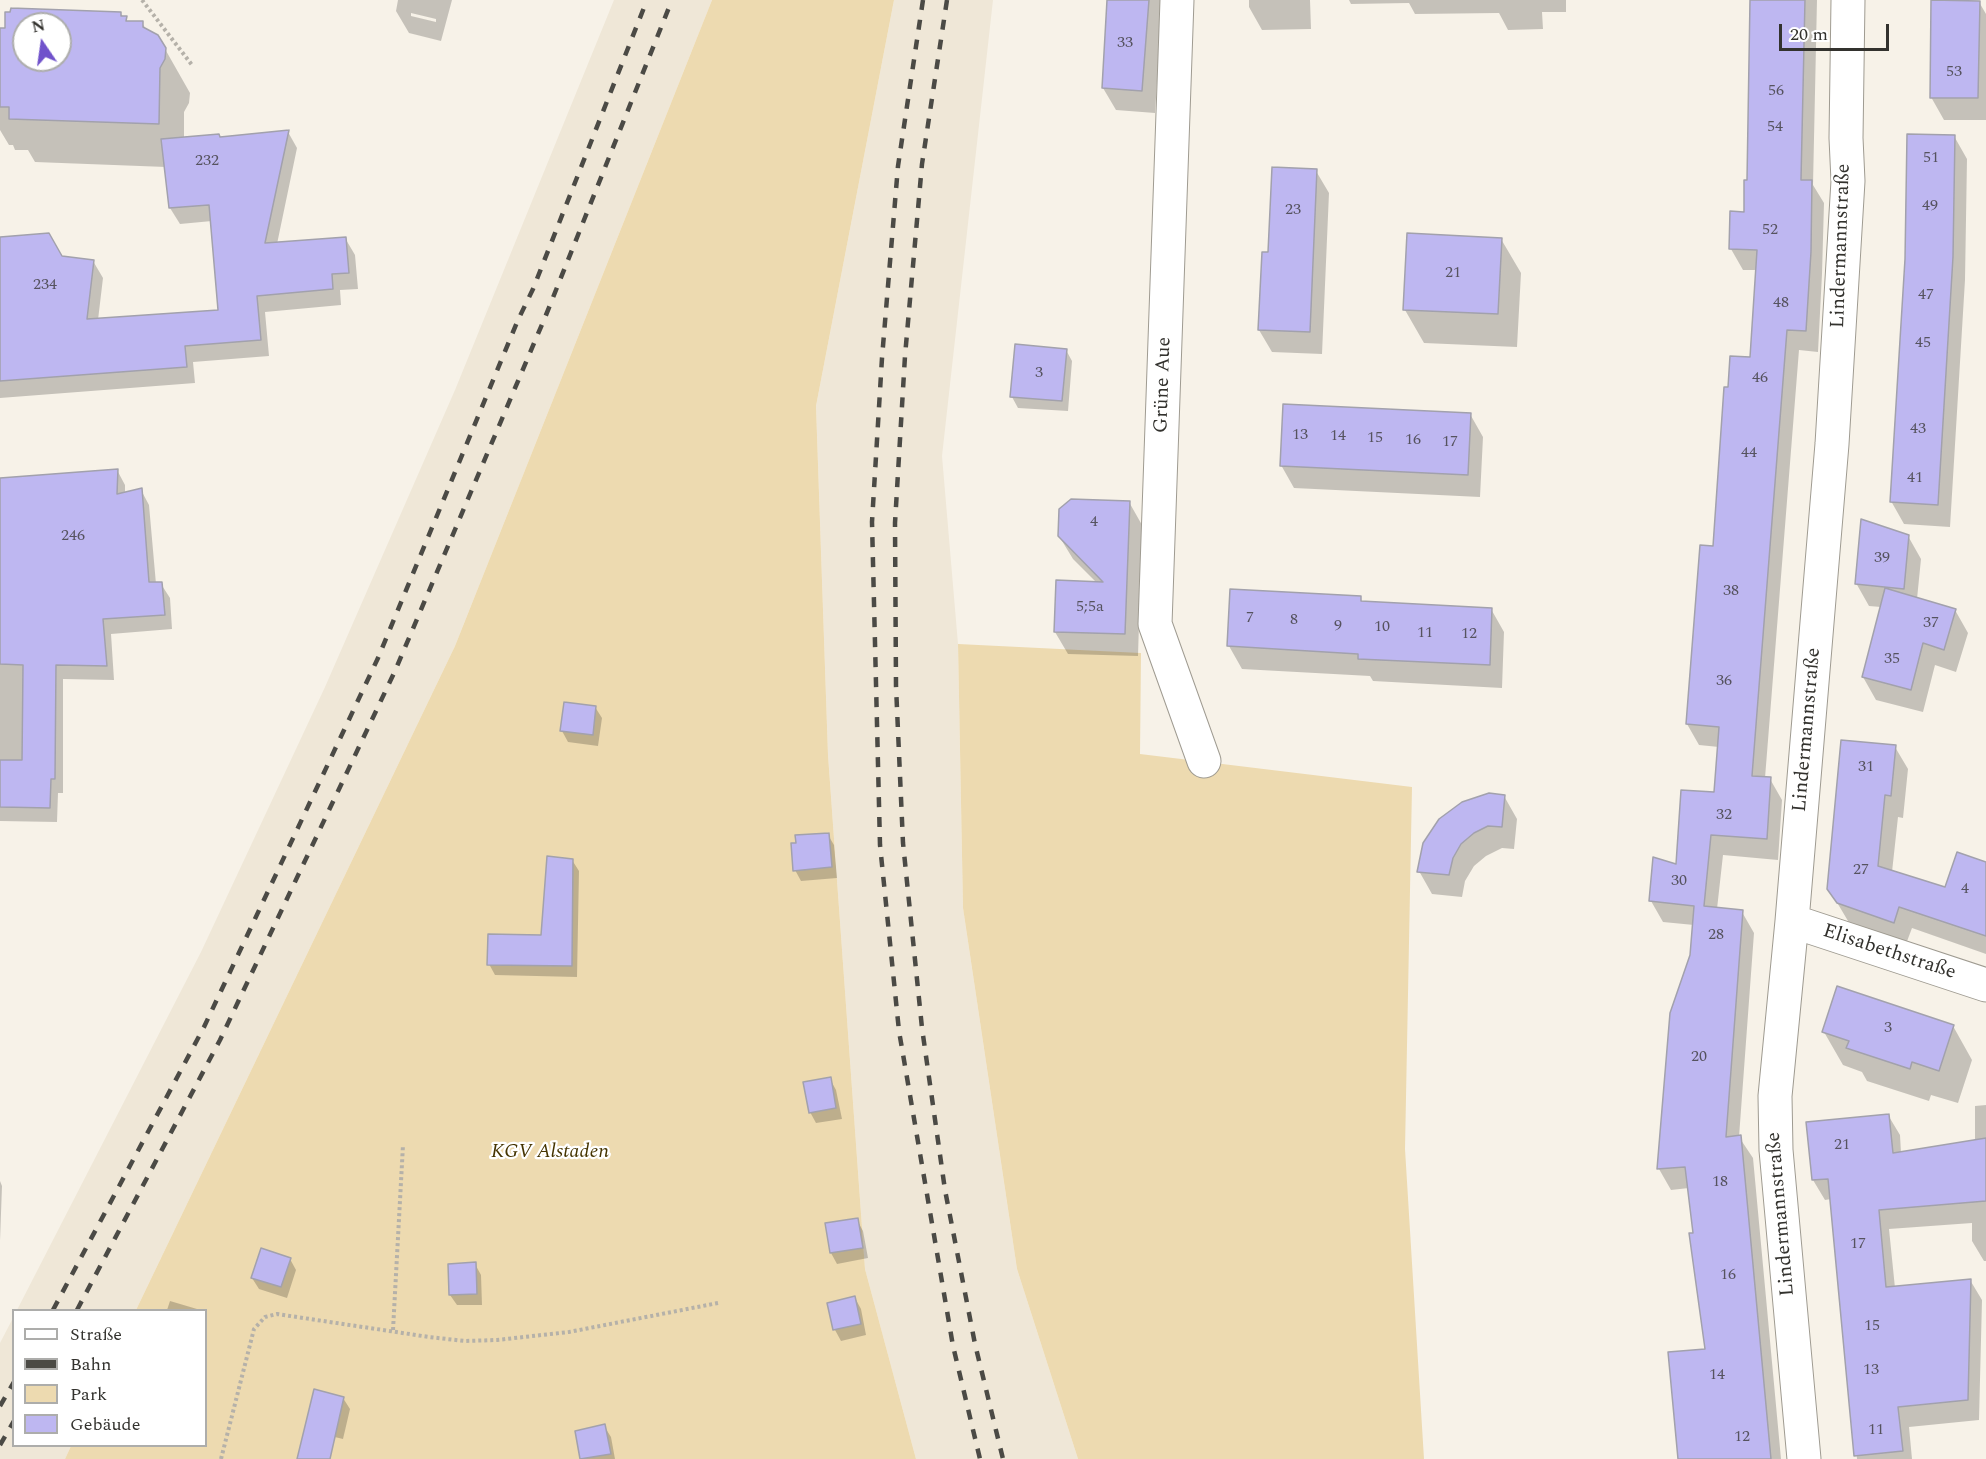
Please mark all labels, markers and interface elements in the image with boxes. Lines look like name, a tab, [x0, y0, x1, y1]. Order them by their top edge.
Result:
north arrow	[12, 12, 72, 72]
scale bar	[1782, 12, 1892, 50]
text: N	[29, 13, 47, 40]
text: 20 m	[1790, 21, 1828, 48]
house number: 33	[1117, 34, 1133, 54]
house number: 53	[1946, 63, 1962, 83]
house number: 56	[1768, 82, 1784, 102]
house number: 54	[1767, 118, 1783, 138]
house number: 51	[1923, 149, 1939, 169]
house number: 232	[195, 152, 219, 172]
street label: Lindermannstraße	[1827, 163, 1857, 329]
house number: 49	[1922, 197, 1938, 217]
house number: 23	[1285, 201, 1301, 221]
house number: 52	[1762, 221, 1778, 241]
house number: 21	[1445, 264, 1461, 284]
house number: 234	[33, 276, 57, 296]
house number: 47	[1918, 286, 1934, 306]
house number: 48	[1773, 294, 1789, 314]
house number: 45	[1915, 334, 1931, 354]
street label: Grüne Aue	[1150, 336, 1178, 434]
house number: 3	[1035, 364, 1043, 384]
house number: 46	[1752, 369, 1768, 389]
house number: 43	[1910, 420, 1926, 440]
house number: 13	[1292, 426, 1308, 446]
house number: 14	[1330, 427, 1346, 447]
house number: 15	[1367, 429, 1383, 449]
house number: 16	[1405, 431, 1421, 451]
house number: 17	[1442, 433, 1458, 453]
house number: 44	[1741, 444, 1757, 464]
house number: 41	[1907, 469, 1923, 489]
house number: 4	[1090, 513, 1098, 533]
house number: 246	[61, 527, 85, 547]
house number: 39	[1874, 549, 1890, 569]
house number: 38	[1723, 582, 1739, 602]
house number: 5;5a	[1076, 598, 1104, 618]
house number: 7	[1246, 609, 1254, 629]
house number: 8	[1290, 611, 1298, 631]
house number: 37	[1923, 614, 1939, 634]
house number: 9	[1334, 617, 1342, 637]
house number: 10	[1374, 618, 1390, 638]
house number: 11	[1417, 624, 1433, 644]
house number: 12	[1461, 625, 1477, 645]
street label: Lindermannstraße	[1789, 647, 1827, 813]
house number: 35	[1884, 650, 1900, 670]
house number: 36	[1716, 672, 1732, 692]
house number: 31	[1858, 758, 1874, 778]
house number: 32	[1716, 806, 1732, 826]
house number: 27	[1853, 861, 1869, 881]
house number: 30	[1671, 872, 1687, 892]
house number: 4	[1961, 880, 1969, 900]
street label: Elisabethstraße	[1819, 920, 1959, 986]
house number: 28	[1708, 926, 1724, 946]
house number: 3	[1884, 1019, 1892, 1039]
house number: 20	[1691, 1048, 1707, 1068]
street label: Lindermannstraße	[1763, 1131, 1801, 1297]
house number: 21	[1834, 1136, 1850, 1156]
park label: KGV Alstaden	[491, 1141, 609, 1165]
house number: 18	[1712, 1173, 1728, 1193]
house number: 17	[1850, 1235, 1866, 1255]
house number: 16	[1720, 1266, 1736, 1286]
legend	[12, 1309, 207, 1447]
house number: 15	[1864, 1317, 1880, 1337]
text: Straße	[70, 1321, 122, 1348]
text: Bahn	[70, 1351, 112, 1378]
house number: 13	[1863, 1361, 1879, 1381]
house number: 14	[1709, 1366, 1725, 1386]
text: Park	[70, 1381, 107, 1408]
text: Gebäude	[70, 1411, 140, 1438]
house number: 11	[1868, 1421, 1884, 1441]
house number: 12	[1734, 1428, 1750, 1448]

